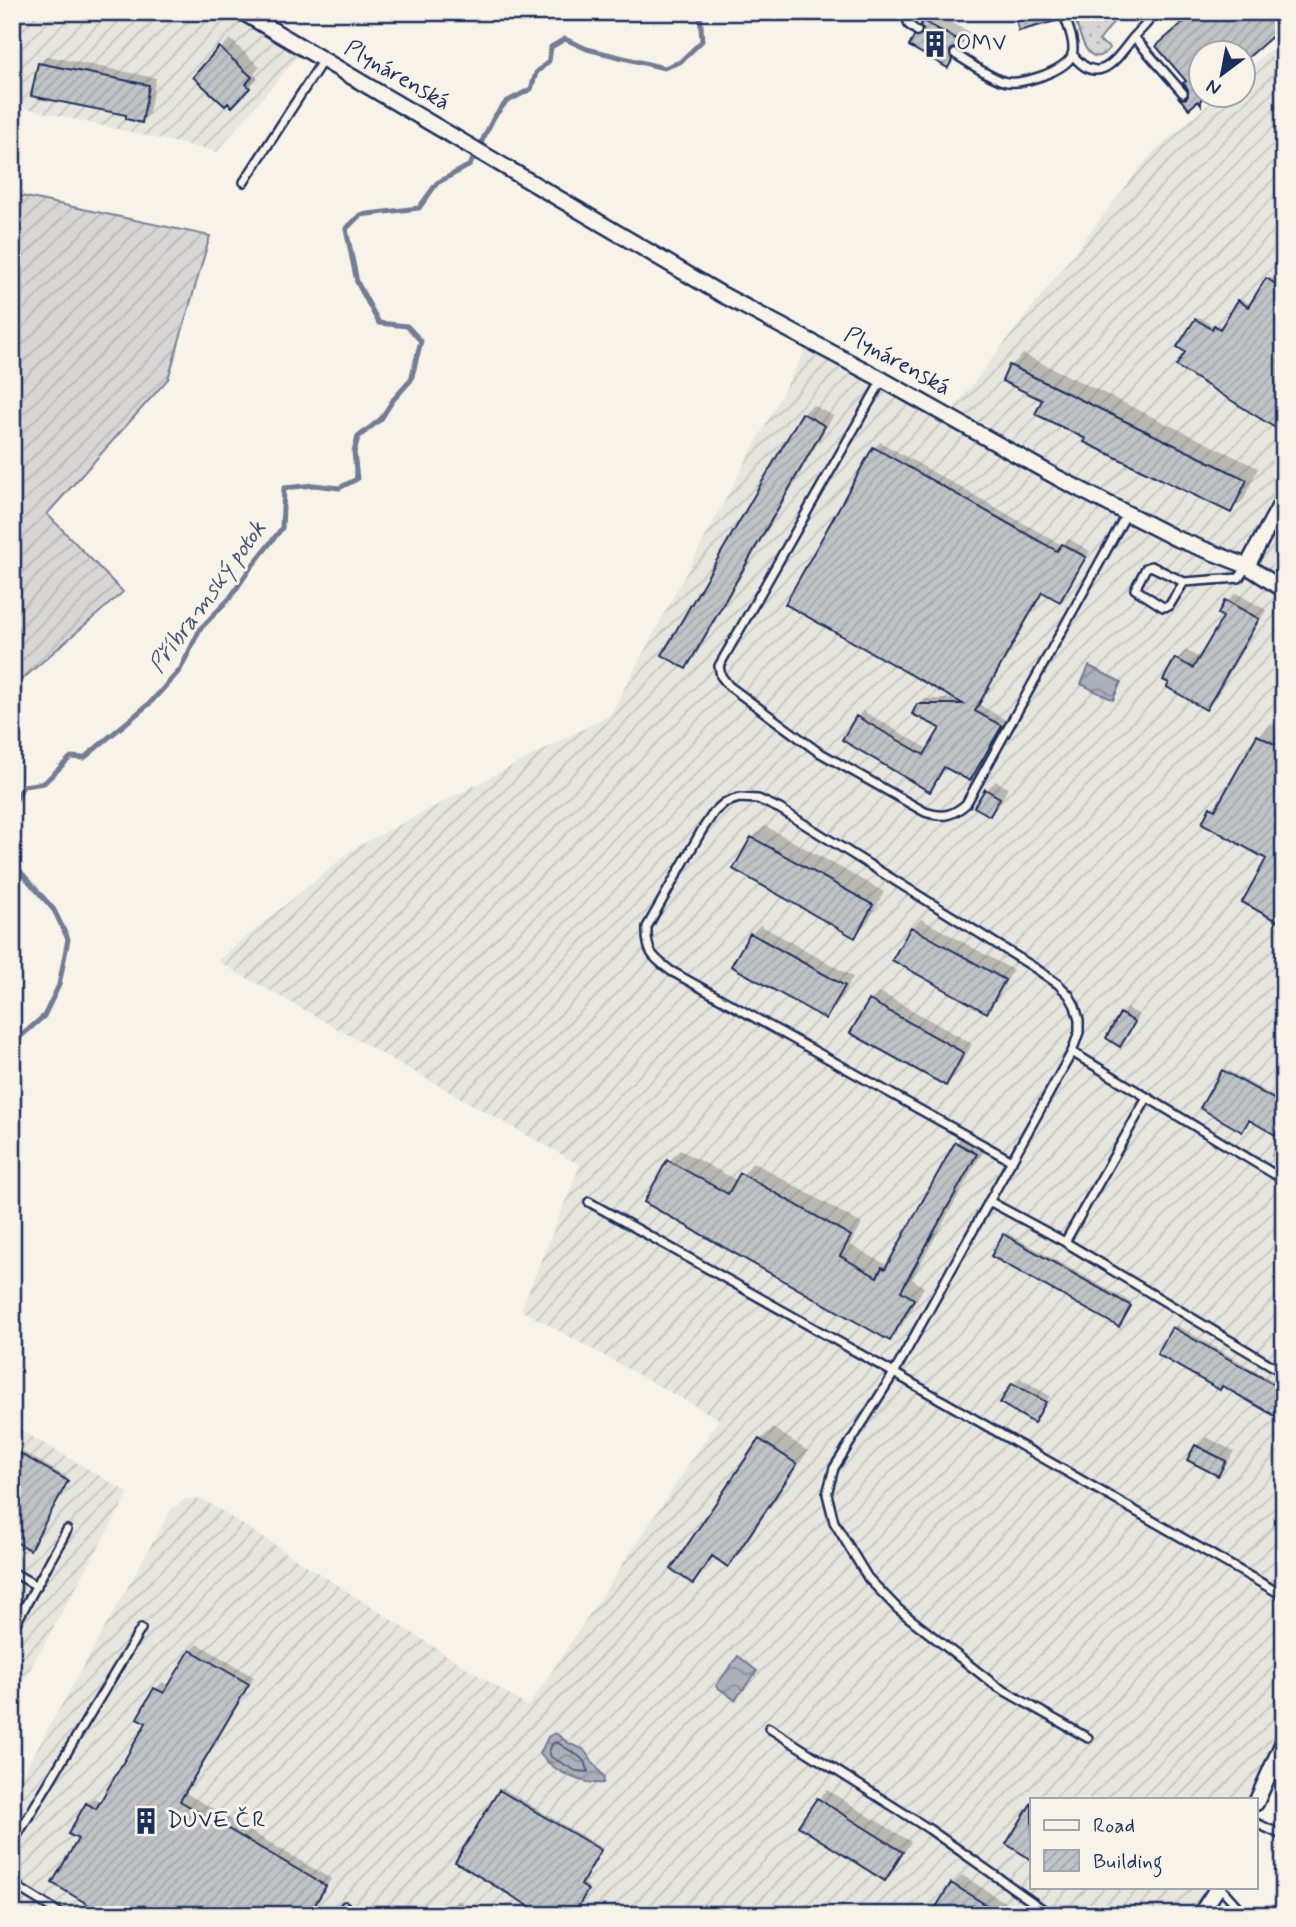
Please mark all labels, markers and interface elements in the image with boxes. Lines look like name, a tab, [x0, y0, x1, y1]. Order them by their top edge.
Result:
building icon: OMV	[920, 29, 950, 59]
place label: OMV	[956, 29, 1006, 59]
street label: Plynárenská	[339, 34, 455, 118]
north arrow	[1188, 38, 1258, 108]
text: N	[1202, 73, 1226, 101]
street label: Plynárenská	[838, 320, 956, 404]
water label: Příbramský potok	[142, 514, 274, 679]
legend	[1030, 1798, 1258, 1888]
building icon: DUVE ČR	[131, 1806, 161, 1836]
place label: DUVE ČR	[167, 1806, 266, 1836]
text: Road	[1093, 1812, 1135, 1840]
text: Building	[1093, 1848, 1163, 1878]

